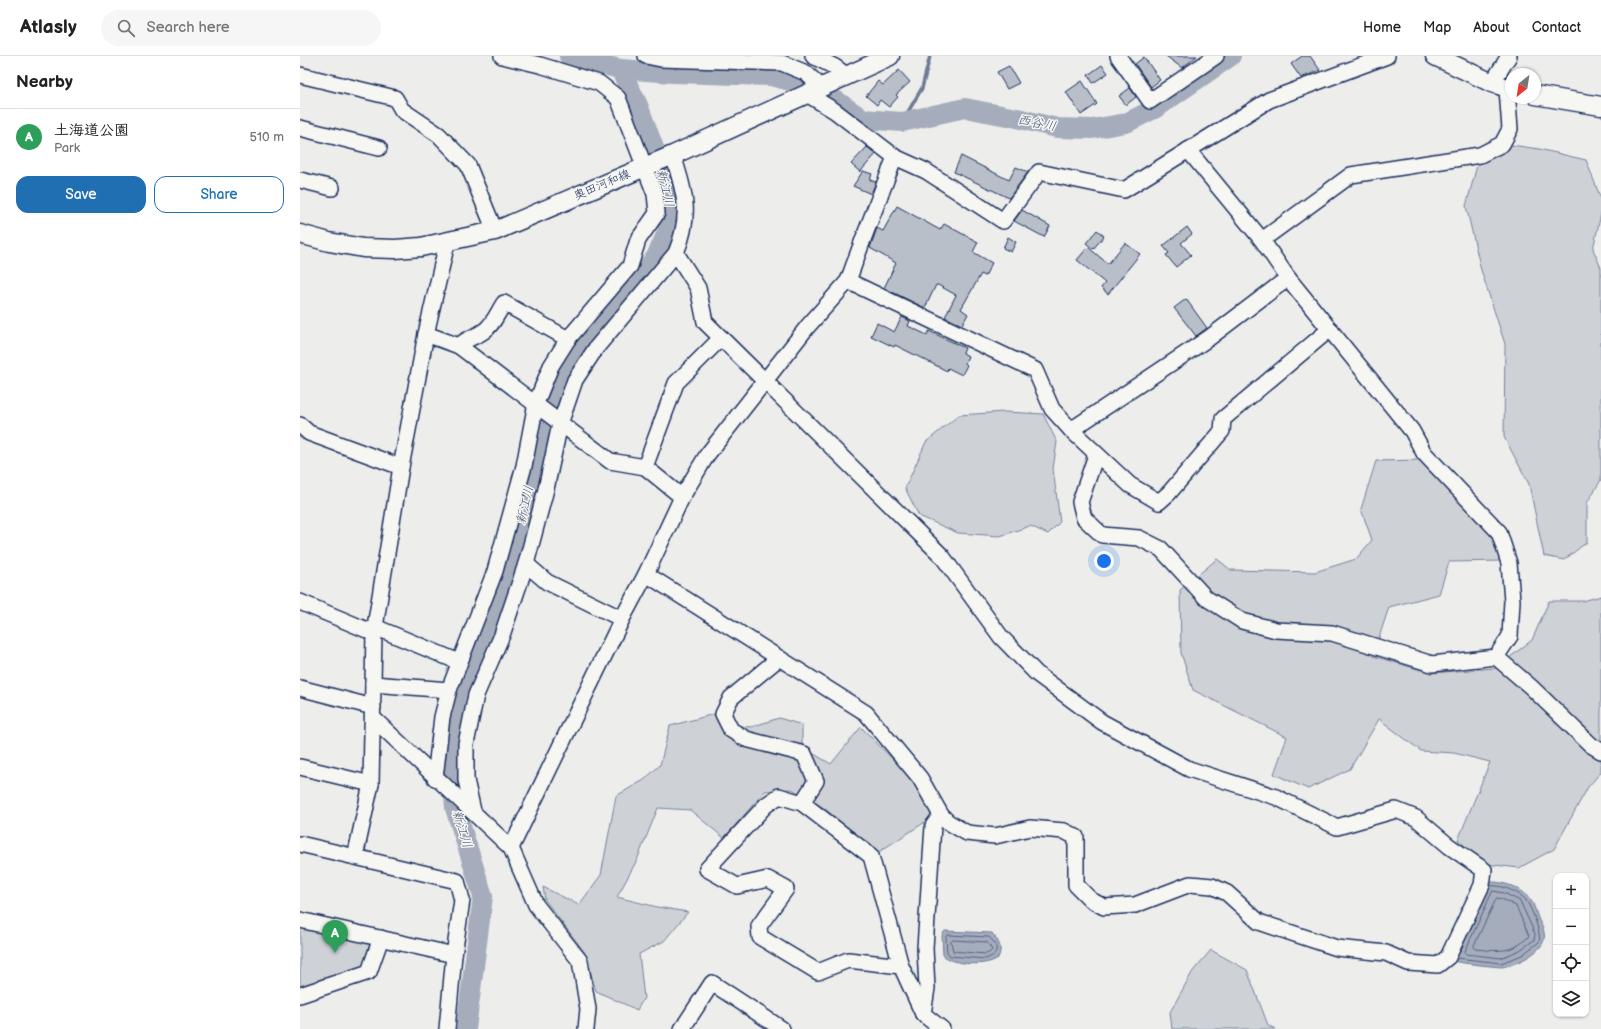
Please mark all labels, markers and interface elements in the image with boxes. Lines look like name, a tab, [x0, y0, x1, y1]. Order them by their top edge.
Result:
search box	[101, 10, 381, 46]
text: Atlasly	[20, 16, 77, 39]
icon: search	[115, 17, 137, 39]
text: Search here	[147, 18, 230, 37]
text: Home	[1363, 19, 1401, 36]
text: Map	[1423, 19, 1451, 36]
text: About	[1473, 19, 1510, 36]
text: Contact	[1532, 19, 1581, 36]
north arrow	[1505, 68, 1541, 104]
text: Nearby	[16, 72, 73, 92]
water label: 西谷川	[1016, 111, 1058, 135]
text: 土海道公園	[54, 121, 129, 140]
text: A	[25, 129, 33, 145]
text: 510 m	[250, 129, 284, 145]
text: Park	[54, 140, 80, 156]
street label: 奥田河和線	[571, 166, 633, 204]
water label: 新江川	[653, 167, 677, 209]
button: Save	[16, 176, 146, 213]
button: Share	[154, 176, 284, 213]
water label: 新江川	[513, 484, 537, 526]
your location	[1094, 551, 1114, 571]
water label: 新江川	[449, 808, 475, 850]
map controls	[1553, 873, 1589, 1017]
button: +	[1553, 873, 1589, 909]
button: −	[1553, 909, 1589, 945]
pin: A	[322, 920, 348, 953]
button: locate	[1553, 945, 1589, 981]
button: layers	[1553, 981, 1589, 1017]

